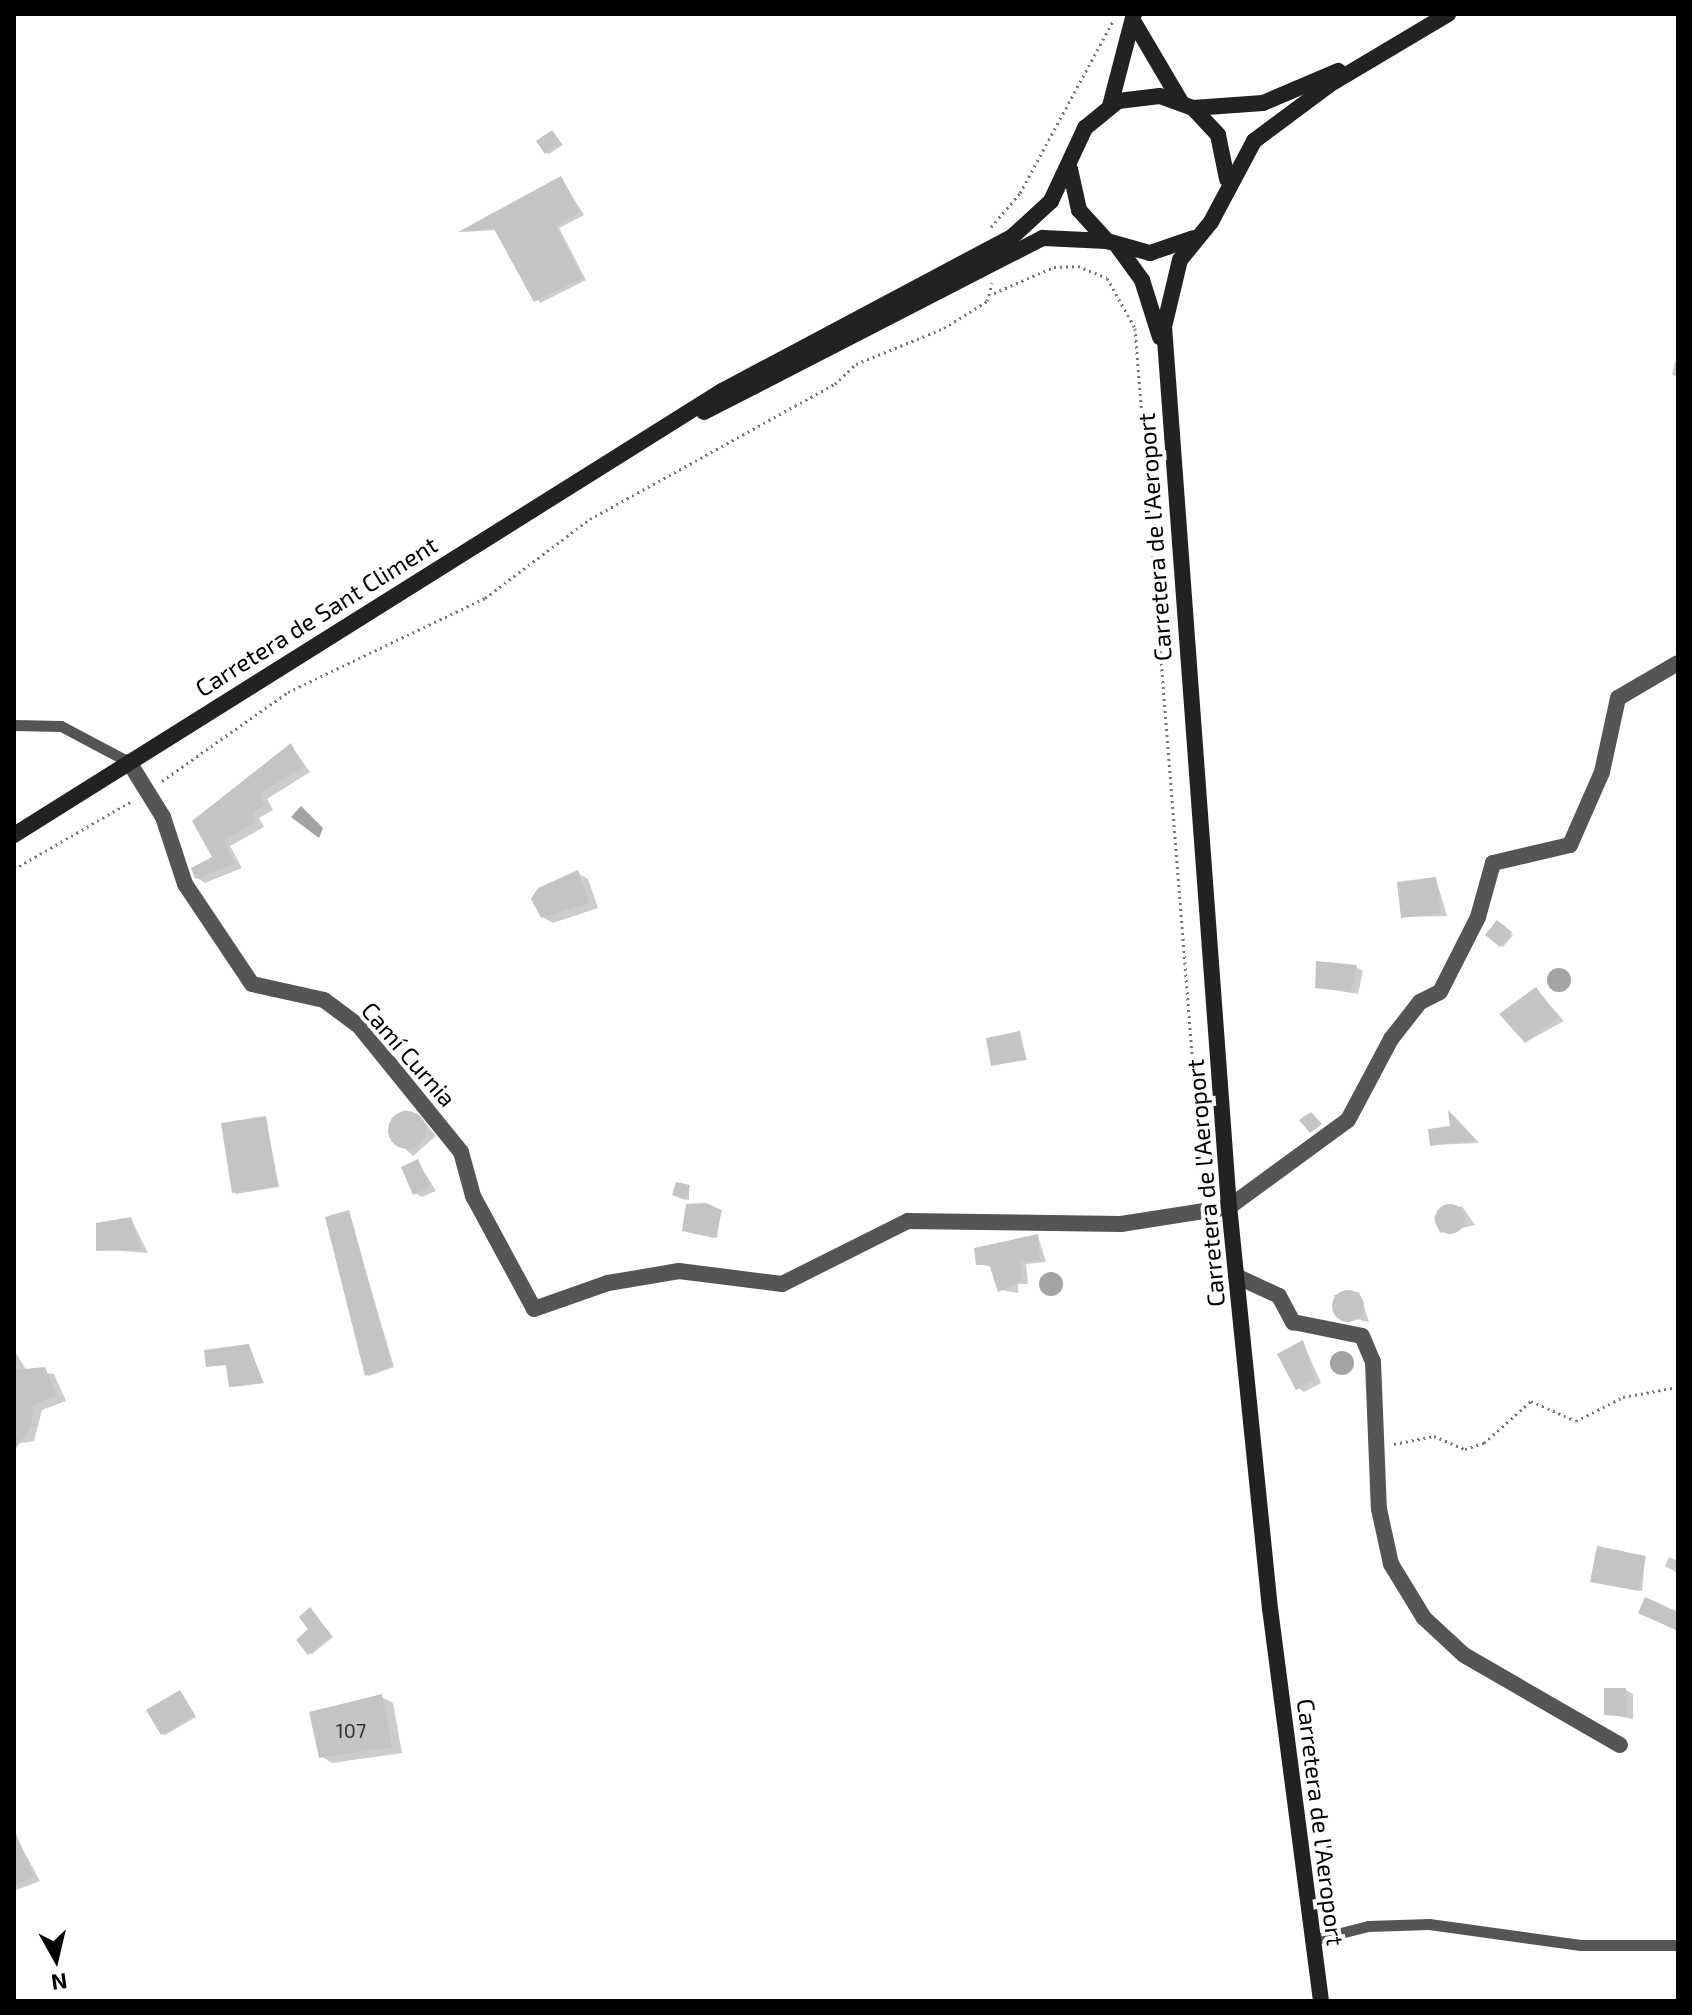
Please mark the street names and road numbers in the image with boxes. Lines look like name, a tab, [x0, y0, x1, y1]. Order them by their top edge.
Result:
street label: Carretera de l'Aeroport	[1131, 412, 1177, 662]
street label: Carretera de Sant Climent	[190, 530, 442, 702]
street label: Camí Curnia	[356, 996, 462, 1112]
street label: Carretera de l'Aeroport	[1180, 1058, 1230, 1308]
street label: Carretera de l'Aeroport	[1292, 1697, 1350, 1947]

